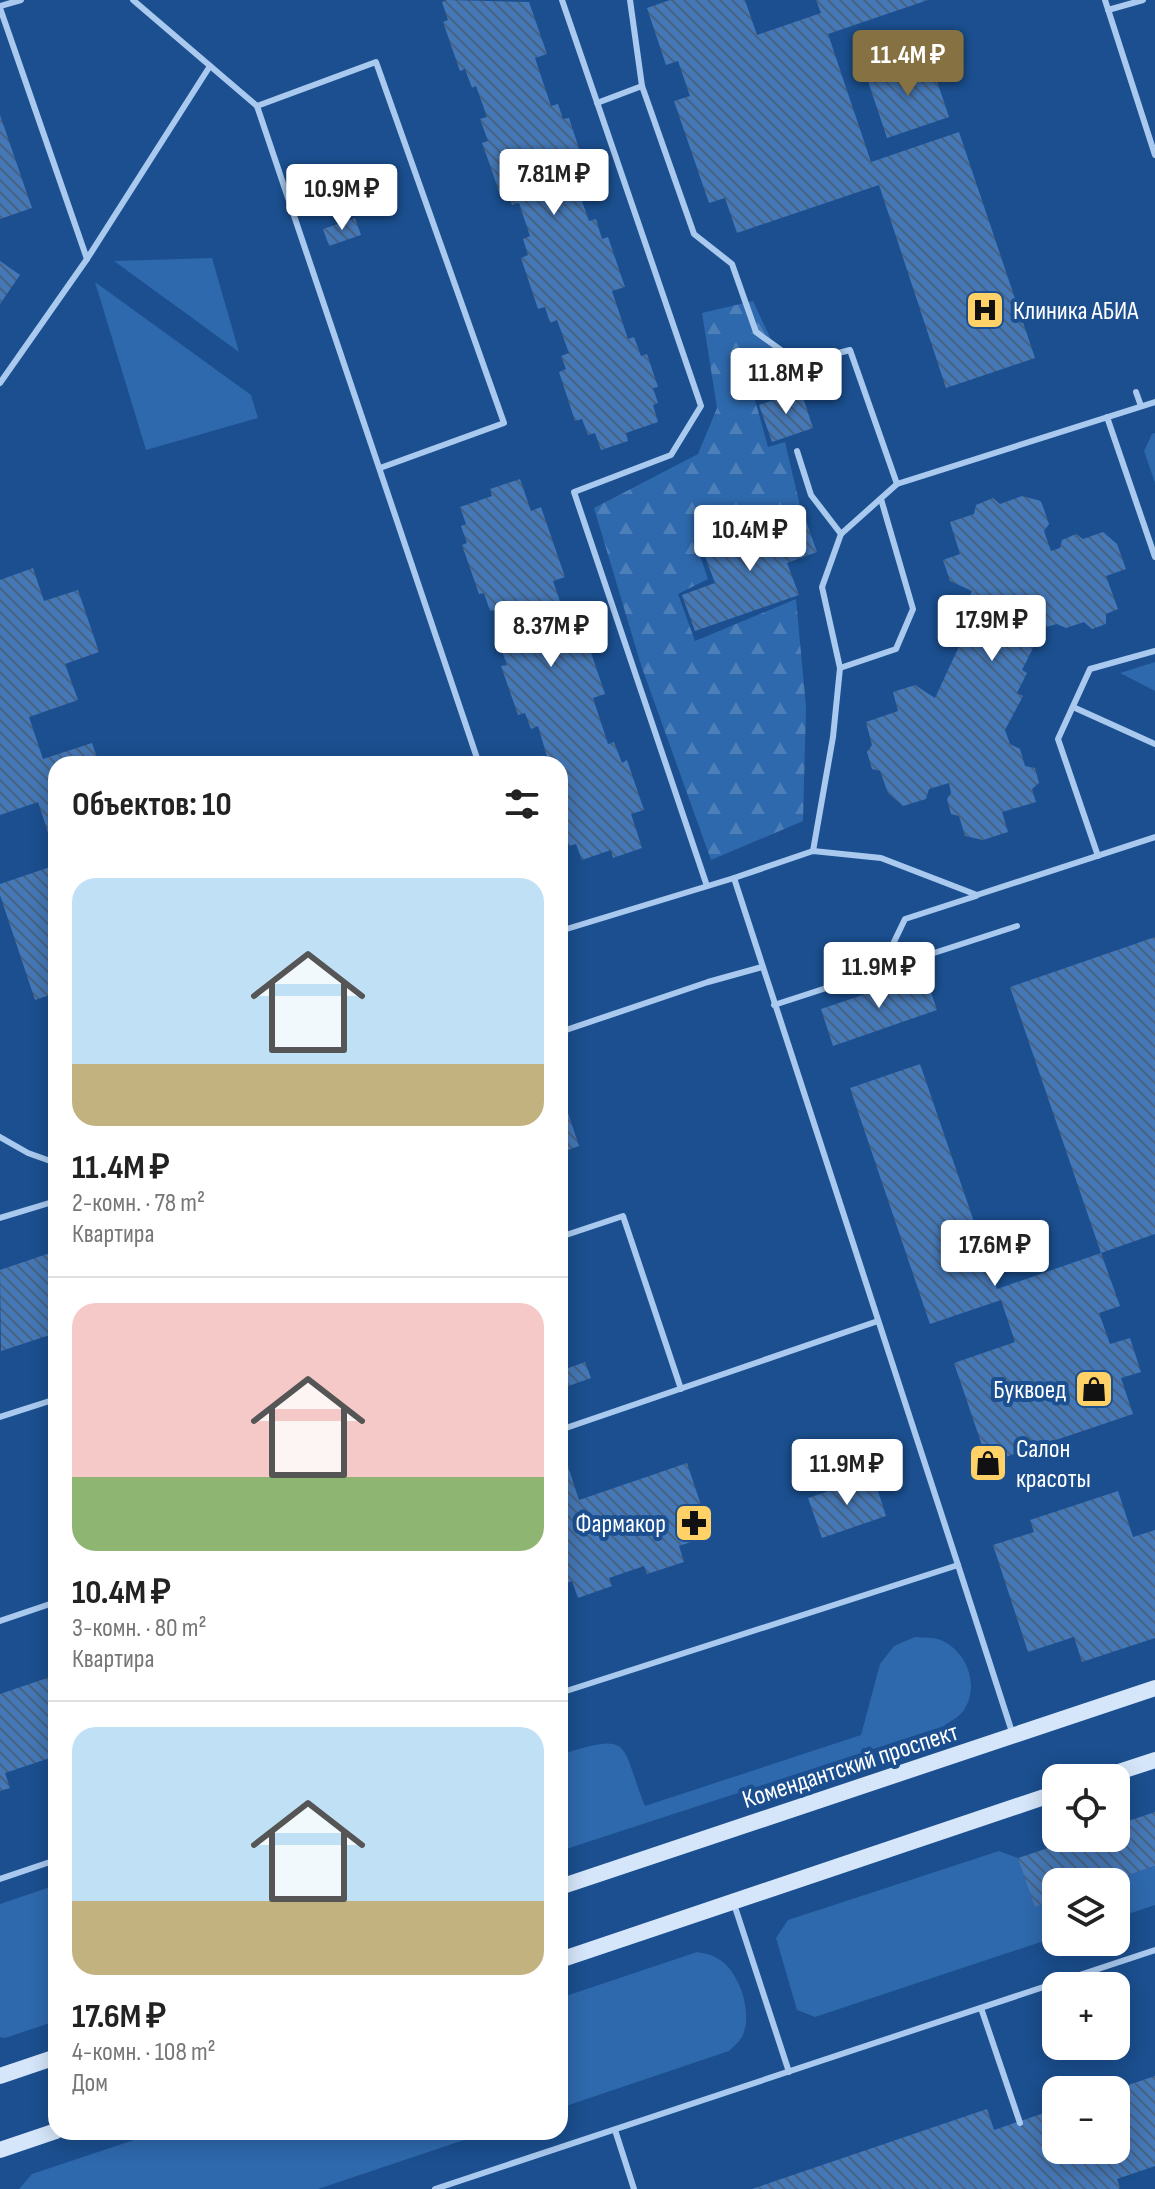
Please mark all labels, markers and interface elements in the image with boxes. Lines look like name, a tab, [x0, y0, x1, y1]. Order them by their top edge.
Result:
pin: 11.4M ₽	[834, 30, 982, 98]
text: 11.4M ₽	[871, 40, 945, 71]
pin: 7.81M ₽	[480, 149, 628, 217]
text: 7.81M ₽	[518, 159, 590, 190]
pin: 10.9M ₽	[268, 164, 416, 232]
text: 10.9M ₽	[304, 174, 380, 205]
hospital icon: Клиника АБИА	[964, 289, 1006, 331]
place label: Клиника АБИА	[1013, 296, 1139, 327]
pin: 11.8M ₽	[712, 348, 860, 416]
text: 11.8M ₽	[749, 358, 823, 389]
pin: 10.4M ₽	[676, 505, 824, 573]
text: 10.4M ₽	[712, 515, 788, 546]
pin: 17.9M ₽	[918, 595, 1066, 663]
pin: 8.37M ₽	[477, 601, 625, 669]
text: 17.9M ₽	[956, 605, 1028, 636]
text: 8.37M ₽	[513, 611, 589, 642]
icon: filters	[500, 782, 544, 826]
text: Объектов: 10	[72, 784, 232, 825]
icon: home	[236, 930, 380, 1074]
pin: 11.9M ₽	[805, 942, 953, 1010]
text: 11.9M ₽	[842, 952, 916, 983]
text: 11.4M ₽	[72, 1147, 170, 1188]
text: 2-комн. · 78 m²	[72, 1188, 205, 1219]
text: Квартира	[72, 1219, 155, 1250]
pin: 17.6M ₽	[921, 1220, 1069, 1288]
text: 17.6M ₽	[959, 1230, 1031, 1261]
icon: home	[236, 1355, 380, 1499]
shop icon: Буквоед	[1073, 1368, 1115, 1410]
place label: Буквоед	[993, 1375, 1066, 1406]
place label: Салон красоты	[1016, 1434, 1091, 1495]
pin: 11.9M ₽	[773, 1439, 921, 1507]
shop icon: Салон красоты	[967, 1442, 1009, 1484]
text: 11.9M ₽	[810, 1449, 884, 1480]
pharmacy icon: Фармакор	[673, 1502, 715, 1544]
place label: Фармакор	[575, 1509, 666, 1540]
text: 10.4M ₽	[72, 1572, 171, 1613]
text: 3-комн. · 80 m²	[72, 1613, 207, 1644]
text: Квартира	[72, 1644, 155, 1675]
street label: Комендантский проспект	[739, 1717, 962, 1816]
map controls	[1042, 1764, 1130, 2164]
button: locate	[1042, 1764, 1130, 1852]
icon: home	[236, 1779, 380, 1923]
button: layers	[1042, 1868, 1130, 1956]
button: +	[1042, 1972, 1130, 2060]
text: 17.6M ₽	[72, 1996, 166, 2037]
text: 4-комн. · 108 m²	[72, 2037, 216, 2068]
text: Дом	[72, 2068, 108, 2099]
button: −	[1042, 2076, 1130, 2164]

